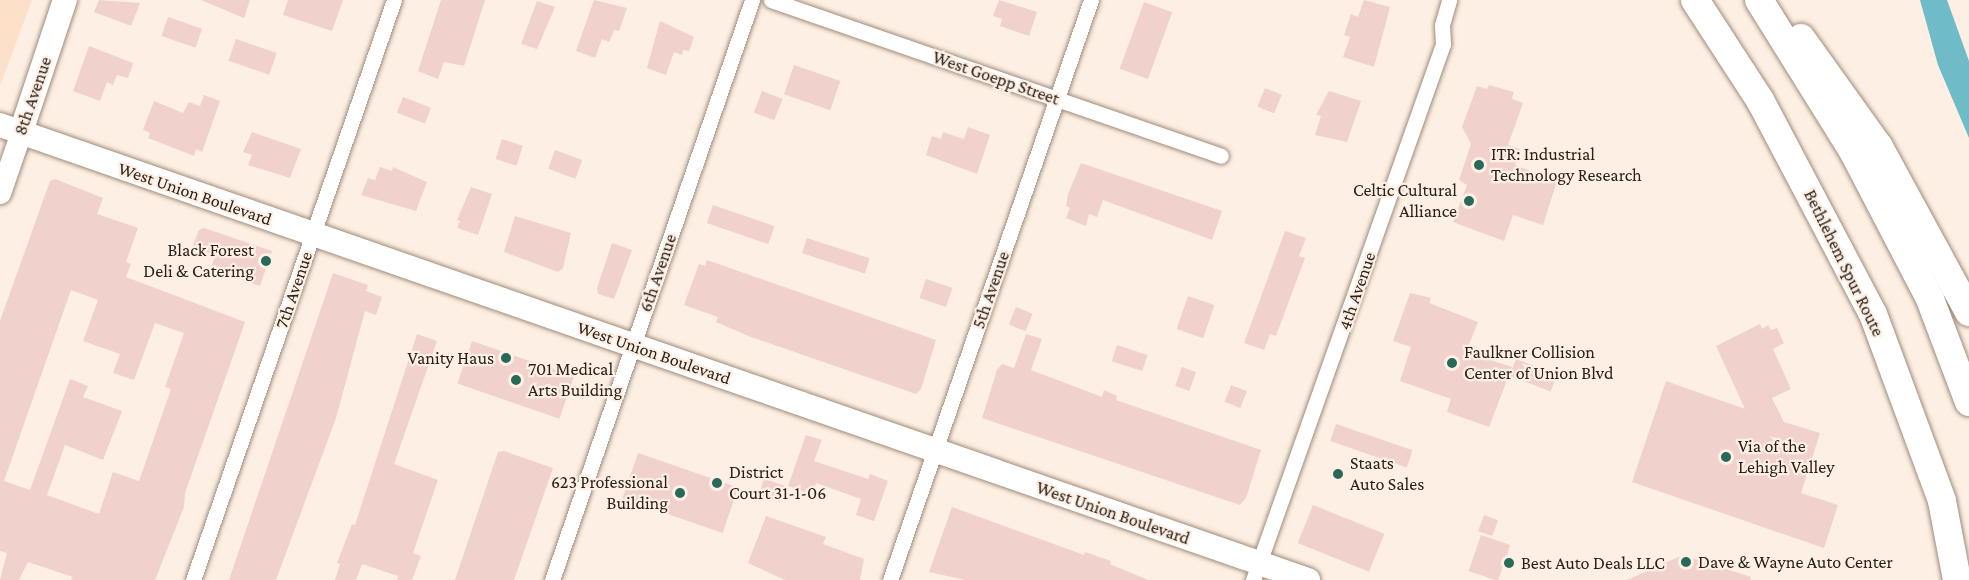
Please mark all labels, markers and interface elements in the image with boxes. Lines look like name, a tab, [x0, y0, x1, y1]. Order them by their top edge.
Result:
street label: West Goepp Street	[930, 46, 1062, 110]
street label: 8th Avenue	[10, 54, 56, 138]
place label: ITR: Industrial Technology Research	[1491, 144, 1642, 186]
street label: West Union Boulevard	[115, 158, 275, 230]
marker: ITR: Industrial Technology Research	[1472, 158, 1486, 172]
place label: Celtic Cultural Alliance	[1353, 180, 1457, 222]
street label: Bethlehem Spur Route	[1799, 186, 1889, 340]
marker: Celtic Cultural Alliance	[1462, 194, 1476, 208]
street label: 6th Avenue	[635, 231, 681, 315]
place label: Black Forest Deli & Catering	[143, 240, 254, 282]
street label: 5th Avenue	[968, 248, 1014, 332]
street label: 7th Avenue	[271, 249, 317, 331]
street label: 4th Avenue	[1334, 249, 1380, 333]
marker: Black Forest Deli & Catering	[259, 254, 273, 268]
street label: West Union Boulevard	[574, 317, 734, 389]
place label: Faulkner Collision Center of Union Blvd	[1464, 342, 1613, 385]
place label: Vanity Haus	[408, 347, 494, 369]
marker: Vanity Haus	[499, 351, 513, 365]
marker: Faulkner Collision Center of Union Blvd	[1445, 356, 1459, 370]
place label: 701 Medical Arts Building	[528, 359, 622, 401]
marker: 701 Medical Arts Building	[509, 373, 523, 387]
place label: Via of the Lehigh Valley	[1738, 436, 1834, 478]
marker: Via of the Lehigh Valley	[1719, 450, 1733, 464]
place label: Staats Auto Sales	[1350, 453, 1424, 496]
place label: District Court 31-1-06	[729, 462, 826, 504]
marker: Staats Auto Sales	[1331, 467, 1345, 481]
place label: 623 Professional Building	[551, 472, 668, 514]
marker: District Court 31-1-06	[710, 476, 724, 490]
street label: West Union Boulevard	[1033, 477, 1193, 549]
marker: 623 Professional Building	[673, 486, 687, 500]
place label: Dave & Wayne Auto Center	[1698, 551, 1893, 573]
place label: Best Auto Deals LLC	[1521, 552, 1665, 574]
marker: Dave & Wayne Auto Center	[1679, 555, 1693, 569]
marker: Best Auto Deals LLC	[1502, 556, 1516, 570]

